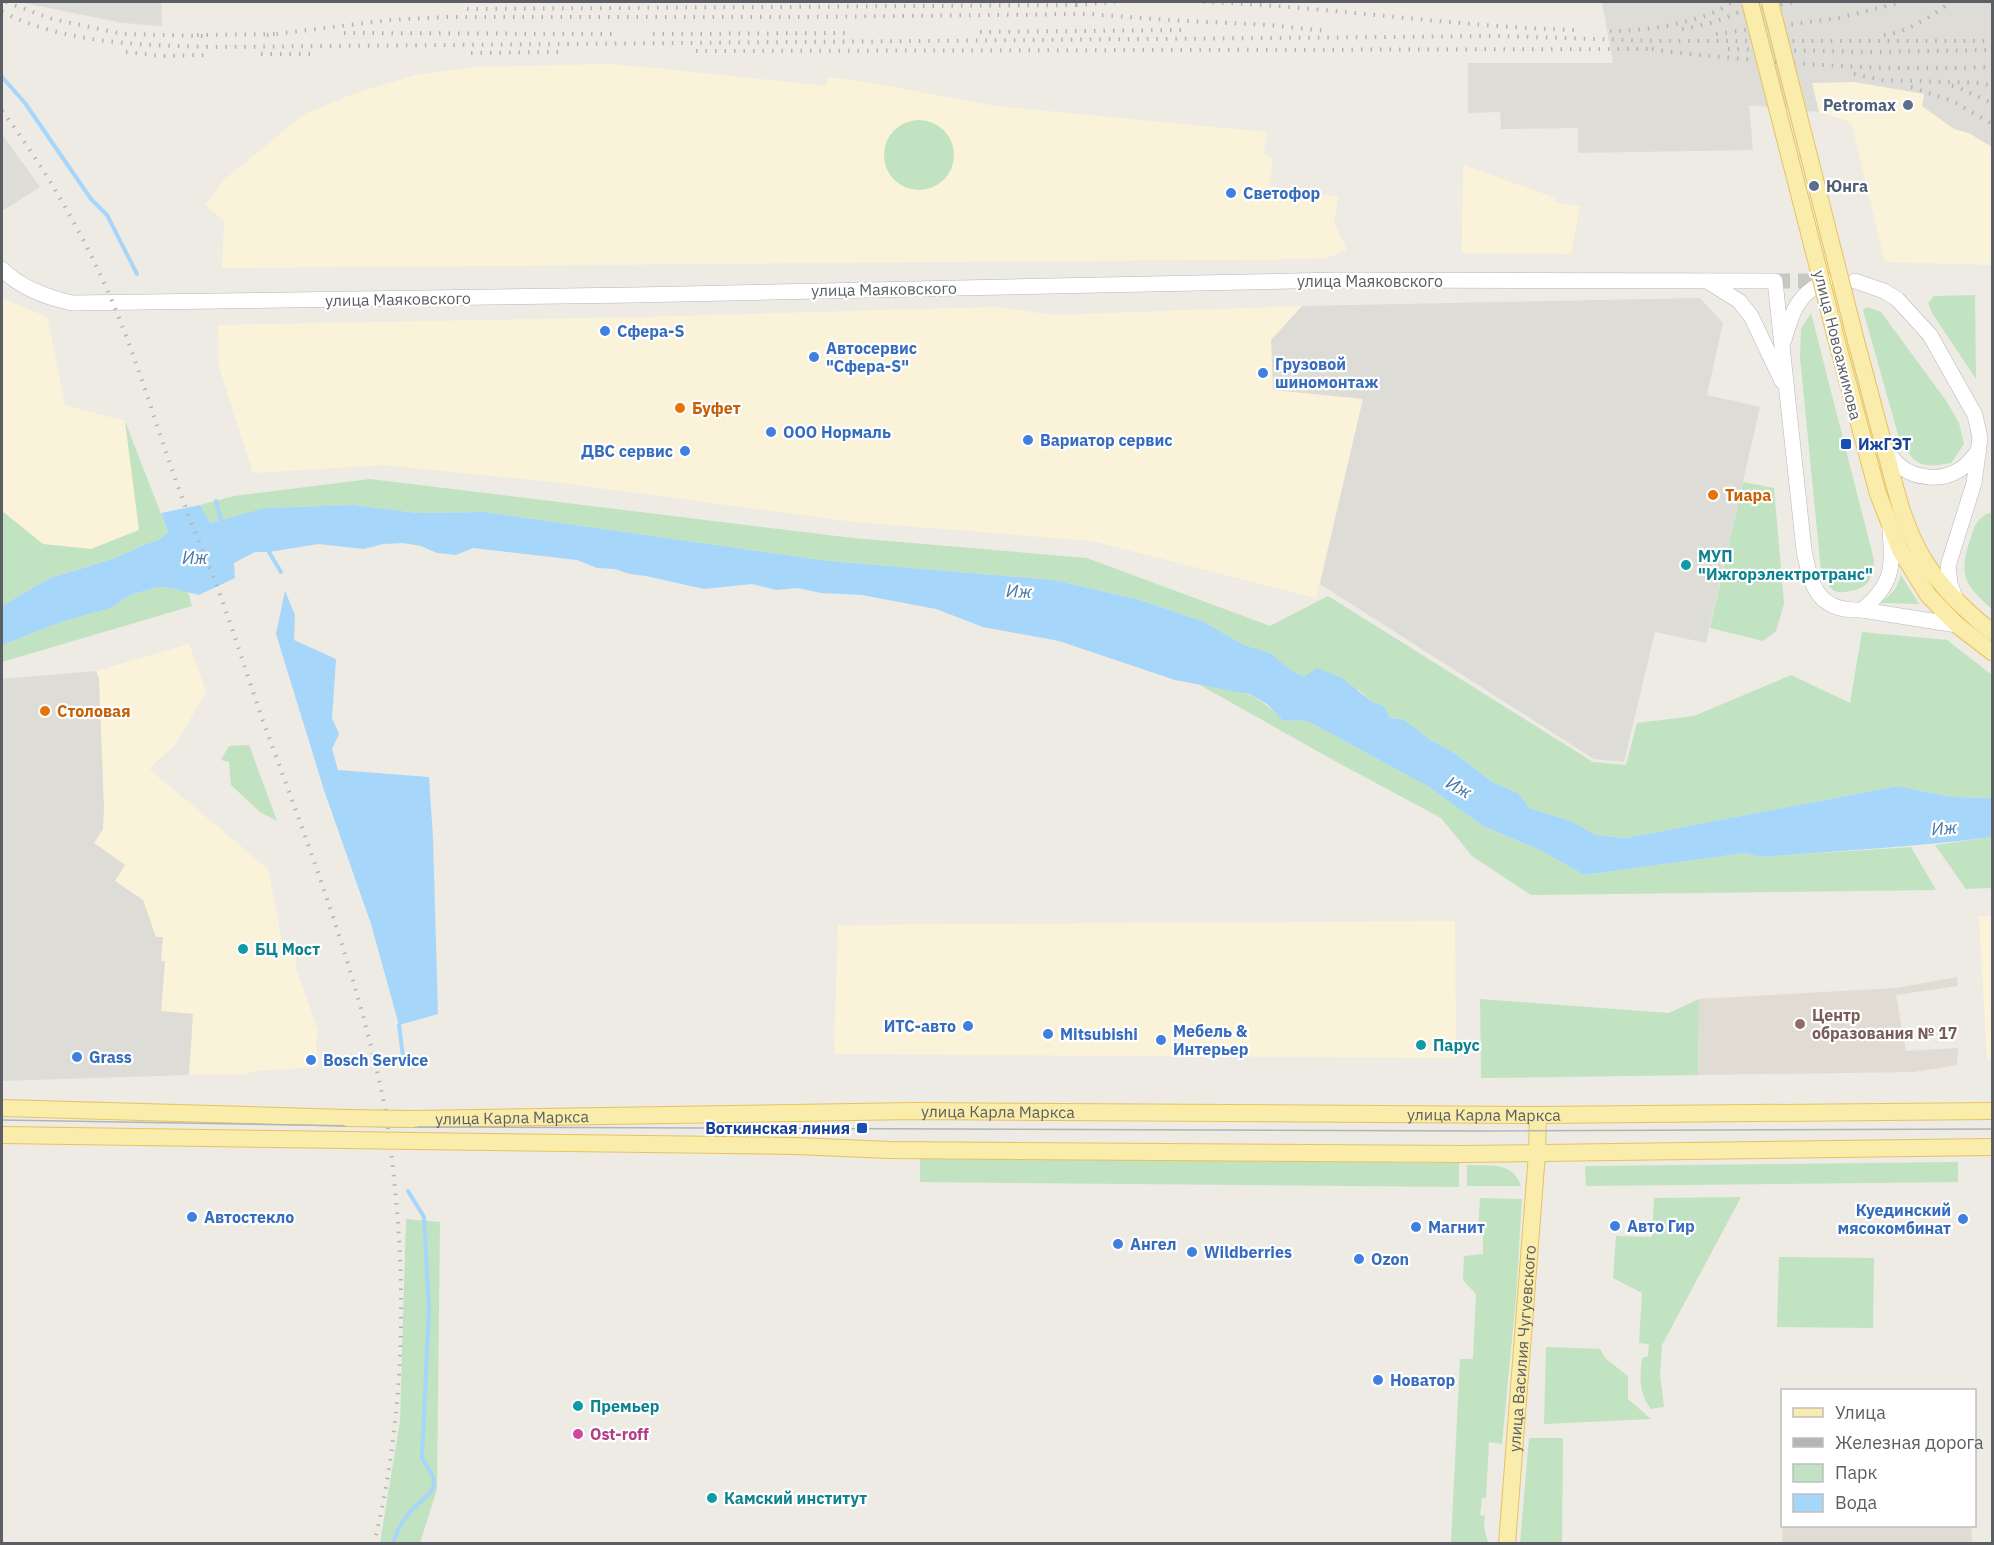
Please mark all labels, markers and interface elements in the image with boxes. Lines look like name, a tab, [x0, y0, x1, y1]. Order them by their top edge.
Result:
place label: Petromax	[1823, 95, 1896, 115]
marker: Petromax	[1901, 98, 1915, 112]
place label: Юнга	[1826, 176, 1868, 196]
marker: Юнга	[1807, 179, 1821, 193]
place label: Светофор	[1243, 183, 1320, 203]
marker: Светофор	[1224, 186, 1238, 200]
street label: улица Новоажимова	[1810, 268, 1866, 423]
street label: улица Маяковского	[1297, 271, 1443, 291]
street label: улица Маяковского	[811, 278, 957, 300]
street label: улица Маяковского	[325, 288, 471, 310]
place label: Сфера-S	[617, 321, 685, 341]
marker: Сфера-S	[598, 324, 612, 338]
place label: Автосервис "Сфера-S"	[826, 338, 917, 376]
marker: Автосервис "Сфера-S"	[807, 350, 821, 364]
place label: Грузовой шиномонтаж	[1275, 354, 1378, 392]
marker: Грузовой шиномонтаж	[1256, 366, 1270, 380]
place label: Буфет	[692, 398, 741, 418]
marker: Буфет	[673, 401, 687, 415]
place label: ООО Нормаль	[783, 422, 891, 442]
marker: ООО Нормаль	[764, 425, 778, 439]
place label: Вариатор сервис	[1040, 430, 1173, 450]
marker: Вариатор сервис	[1021, 433, 1035, 447]
place label: ИжГЭТ	[1858, 434, 1911, 454]
marker: ИжГЭТ	[1839, 437, 1853, 451]
place label: ДВС сервис	[581, 441, 673, 461]
marker: ДВС сервис	[678, 444, 692, 458]
place label: Тиара	[1725, 485, 1771, 505]
marker: Тиара	[1706, 488, 1720, 502]
water label: Иж	[182, 546, 208, 569]
place label: МУП "Ижгорэлектротранс"	[1698, 546, 1873, 584]
marker: МУП "Ижгорэлектротранс"	[1679, 558, 1693, 572]
water label: Иж	[1006, 579, 1033, 603]
place label: Столовая	[57, 701, 131, 721]
marker: Столовая	[38, 704, 52, 718]
water label: Иж	[1442, 771, 1476, 804]
water label: Иж	[1930, 815, 1958, 841]
place label: БЦ Мост	[255, 939, 320, 959]
marker: БЦ Мост	[236, 942, 250, 956]
place label: Центр образования № 17	[1812, 1005, 1957, 1043]
place label: ИТС-авто	[884, 1016, 956, 1036]
marker: Центр образования № 17	[1793, 1017, 1807, 1031]
marker: ИТС-авто	[961, 1019, 975, 1033]
place label: Мебель & Интерьер	[1173, 1021, 1249, 1059]
place label: Mitsubishi	[1060, 1024, 1138, 1044]
marker: Mitsubishi	[1041, 1027, 1055, 1041]
marker: Мебель & Интерьер	[1154, 1033, 1168, 1047]
place label: Парус	[1433, 1035, 1480, 1055]
marker: Парус	[1414, 1038, 1428, 1052]
place label: Grass	[89, 1047, 132, 1067]
marker: Grass	[70, 1050, 84, 1064]
place label: Bosch Service	[323, 1050, 428, 1070]
marker: Bosch Service	[304, 1053, 318, 1067]
street label: улица Карла Маркса	[921, 1101, 1075, 1122]
street label: улица Карла Маркса	[1407, 1104, 1561, 1125]
street label: улица Карла Маркса	[435, 1106, 589, 1129]
place label: Воткинская линия	[705, 1118, 850, 1138]
marker: Воткинская линия	[855, 1121, 869, 1135]
place label: Куединский мясокомбинат	[1838, 1200, 1951, 1238]
place label: Автостекло	[204, 1207, 294, 1227]
marker: Автостекло	[185, 1210, 199, 1224]
marker: Куединский мясокомбинат	[1956, 1212, 1970, 1226]
place label: Авто Гир	[1627, 1216, 1695, 1236]
place label: Магнит	[1428, 1217, 1485, 1237]
marker: Авто Гир	[1608, 1219, 1622, 1233]
marker: Магнит	[1409, 1220, 1423, 1234]
place label: Ангел	[1130, 1234, 1177, 1254]
marker: Ангел	[1111, 1237, 1125, 1251]
place label: Wildberries	[1204, 1242, 1292, 1262]
street label: улица Василия Чугуевского	[1504, 1244, 1540, 1453]
marker: Wildberries	[1185, 1245, 1199, 1259]
place label: Ozon	[1371, 1249, 1409, 1269]
marker: Ozon	[1352, 1252, 1366, 1266]
place label: Новатор	[1390, 1370, 1455, 1390]
marker: Новатор	[1371, 1373, 1385, 1387]
legend	[1781, 1389, 1976, 1527]
place label: Премьер	[590, 1396, 660, 1416]
marker: Премьер	[571, 1399, 585, 1413]
text: Улица	[1835, 1401, 1886, 1424]
place label: Ost-roff	[590, 1424, 649, 1444]
marker: Ost-roff	[571, 1427, 585, 1441]
text: Железная дорога	[1835, 1431, 1984, 1454]
text: Парк	[1835, 1461, 1878, 1484]
place label: Камский институт	[724, 1488, 867, 1508]
marker: Камский институт	[705, 1491, 719, 1505]
text: Вода	[1835, 1491, 1878, 1514]

